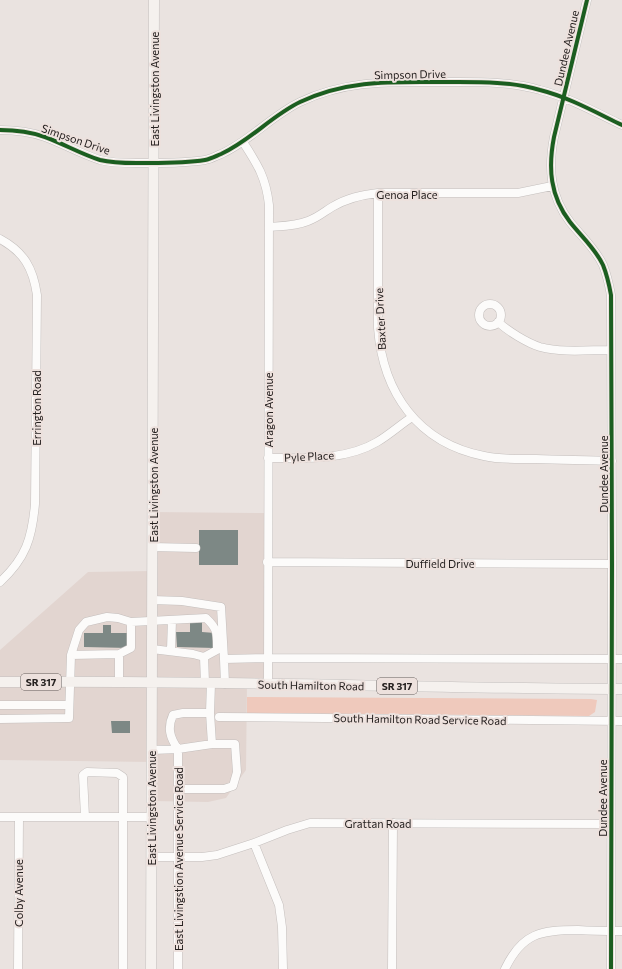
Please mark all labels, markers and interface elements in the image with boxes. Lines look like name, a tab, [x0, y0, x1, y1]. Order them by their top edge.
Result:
street label: Dundee Avenue	[551, 9, 581, 87]
street label: East Livingston Avenue	[148, 31, 161, 146]
street label: Simpson Drive	[374, 67, 446, 81]
street label: Simpson Drive	[40, 121, 112, 157]
street label: Genoa Place	[376, 188, 438, 201]
street label: Baxter Drive	[372, 287, 388, 350]
street label: Errington Road	[30, 370, 43, 446]
street label: Aragon Avenue	[262, 372, 275, 448]
street label: East Livingston Avenue	[147, 427, 160, 542]
street label: Dundee Avenue	[597, 435, 610, 513]
street label: Pyle Place	[284, 448, 334, 464]
street label: Duffield Drive	[405, 557, 475, 570]
road number: SR 317	[21, 674, 61, 690]
street label: South Hamilton Road	[258, 678, 364, 692]
road number: SR 317	[377, 678, 417, 694]
street label: South Hamilton Road Service Road	[334, 711, 506, 727]
street label: East Livingston Avenue	[145, 750, 158, 865]
street label: Dundee Avenue	[596, 759, 609, 837]
street label: East Livingstion Avenue Service Road	[172, 767, 185, 951]
street label: Grattan Road	[345, 817, 411, 830]
street label: Colby Avenue	[12, 859, 25, 927]

